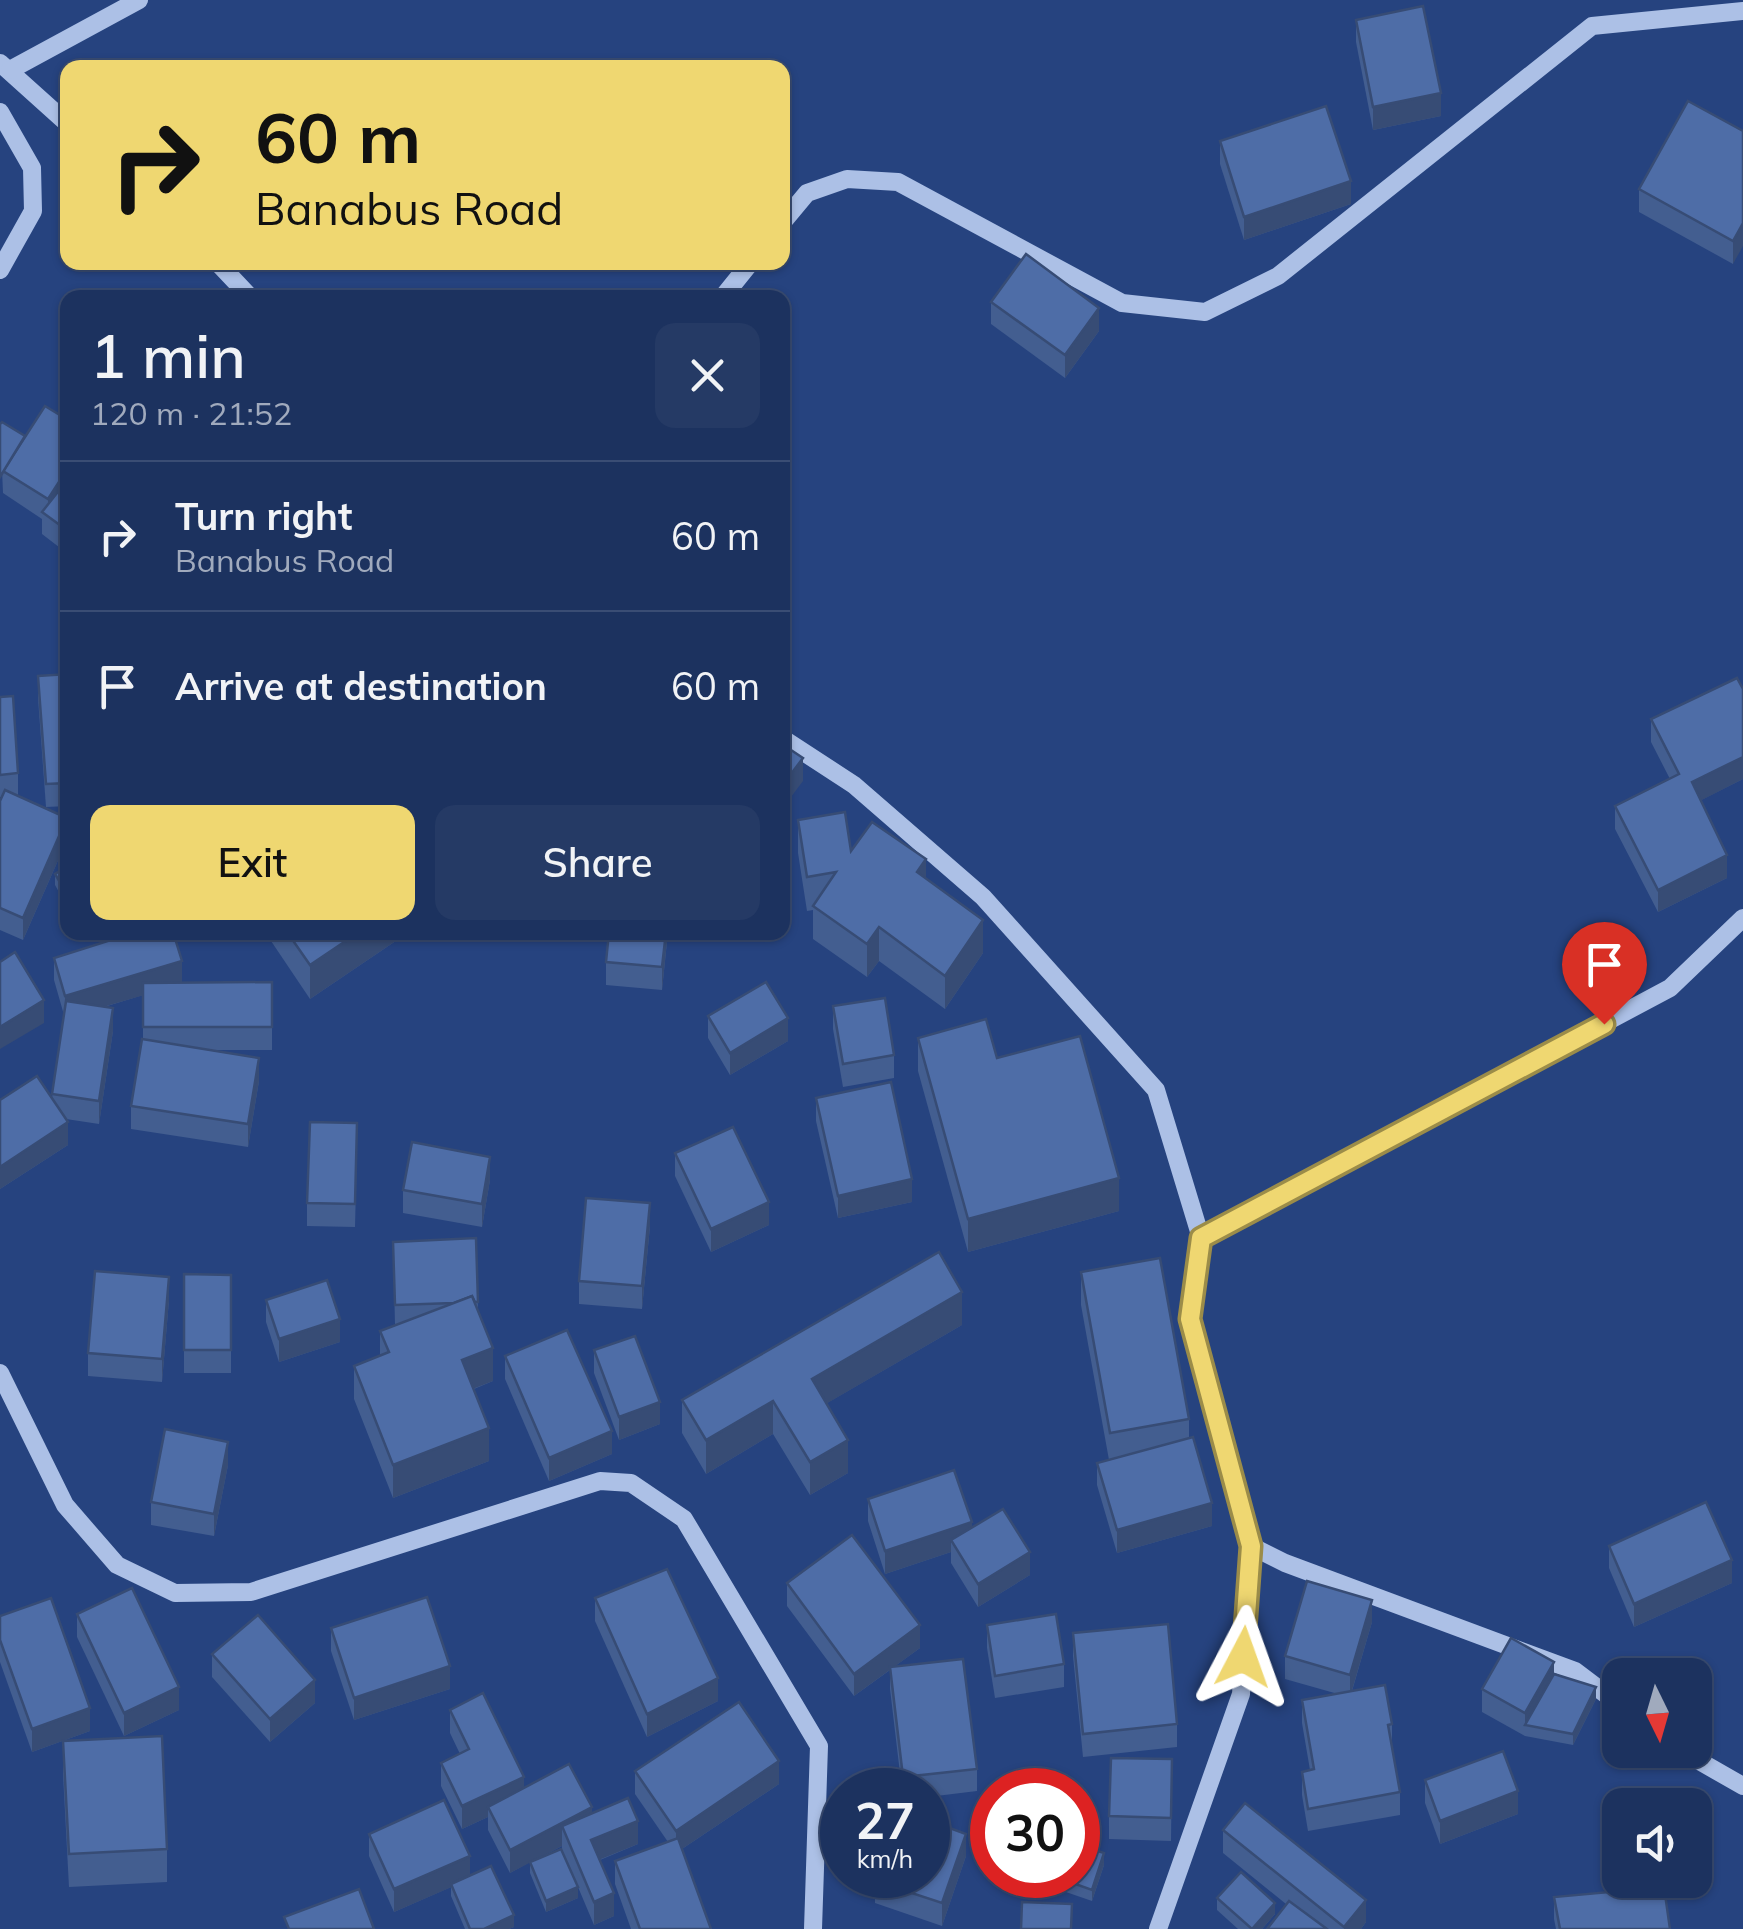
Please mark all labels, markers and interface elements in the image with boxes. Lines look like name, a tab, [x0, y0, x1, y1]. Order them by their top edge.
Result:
text: 60 m	[255, 93, 421, 181]
icon: right	[90, 100, 220, 230]
text: Banabus Road	[255, 180, 563, 236]
text: 1 min	[90, 318, 246, 393]
button: close	[655, 323, 760, 428]
text: 120 m · 21:52	[90, 393, 292, 433]
text: Turn right	[175, 492, 352, 540]
icon: right	[90, 509, 145, 564]
text: 60 m	[671, 512, 760, 560]
text: Banabus Road	[175, 540, 394, 580]
icon: arrive	[90, 659, 145, 714]
text: Arrive at destination	[175, 662, 547, 710]
text: 60 m	[671, 662, 760, 710]
button: Exit	[90, 805, 415, 920]
button: Share	[435, 805, 760, 920]
pin	[1562, 922, 1647, 1025]
icon: arrive	[1577, 937, 1632, 992]
position arrow	[1191, 1605, 1295, 1709]
north arrow	[1602, 1658, 1712, 1768]
map controls	[1602, 1658, 1712, 1898]
speed limit sign: 30	[970, 1768, 1100, 1898]
button: sound	[1602, 1788, 1712, 1898]
text: 27	[855, 1789, 915, 1852]
text: km/h	[857, 1843, 913, 1874]

